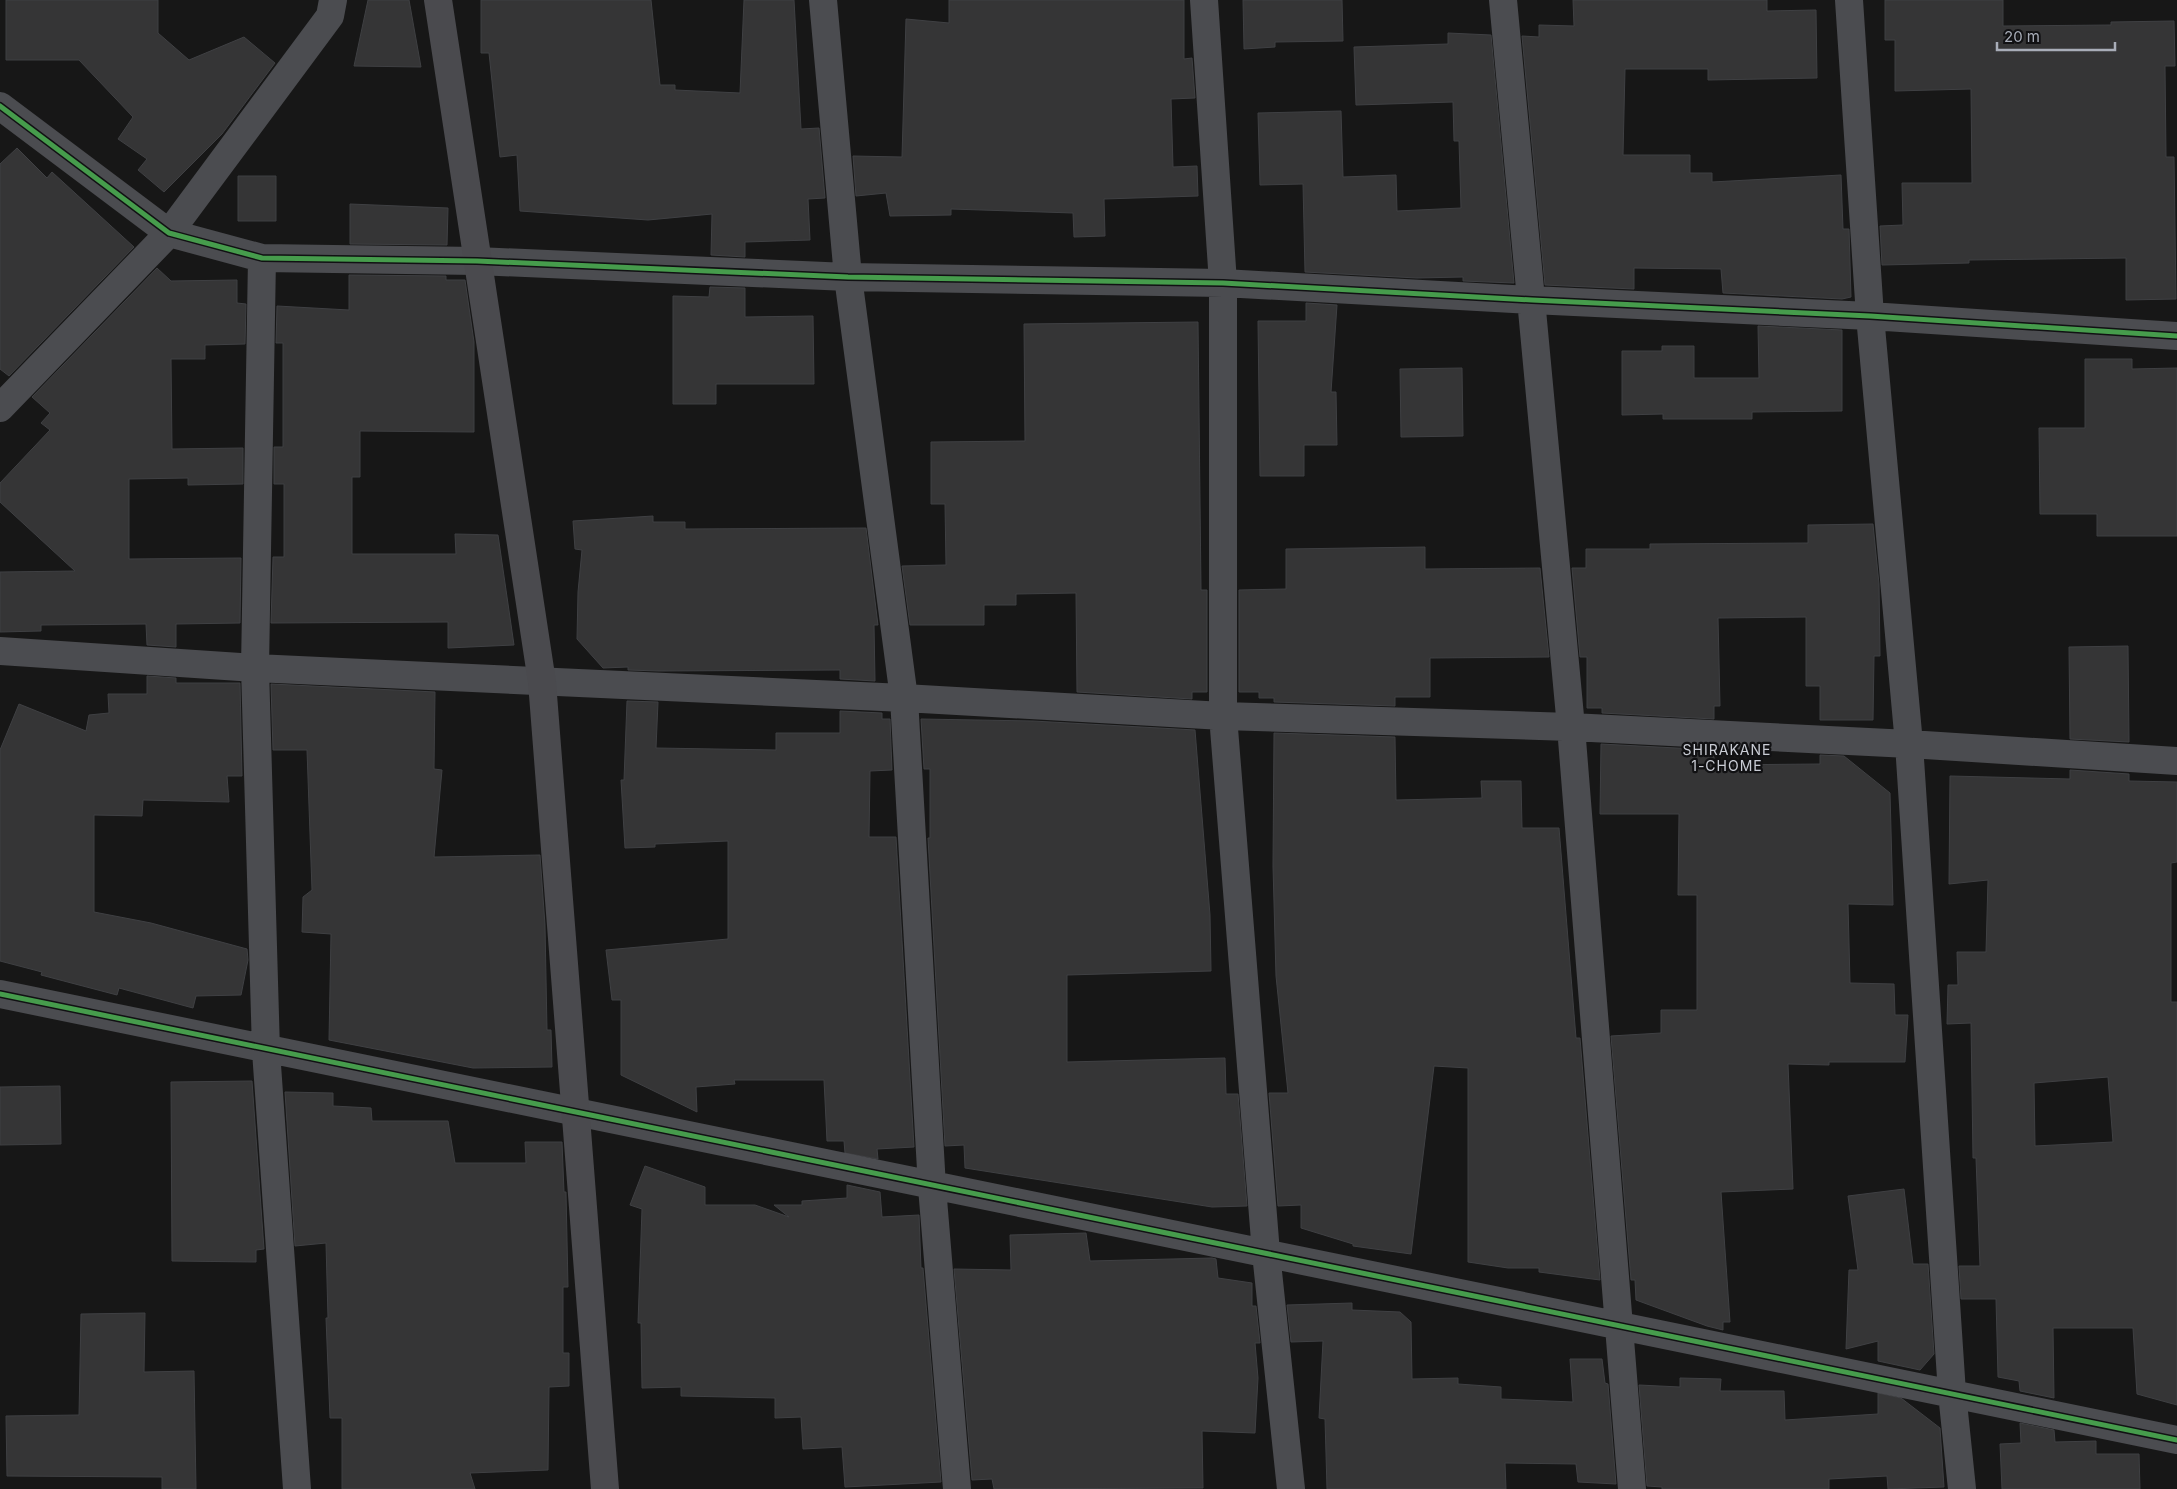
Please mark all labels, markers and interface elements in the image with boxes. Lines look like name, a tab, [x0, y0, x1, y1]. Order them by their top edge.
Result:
scale bar	[1997, 20, 2114, 52]
text: 20 m	[2004, 27, 2040, 46]
district label: SHIRAKANE 1-CHOME	[1683, 741, 1771, 774]

